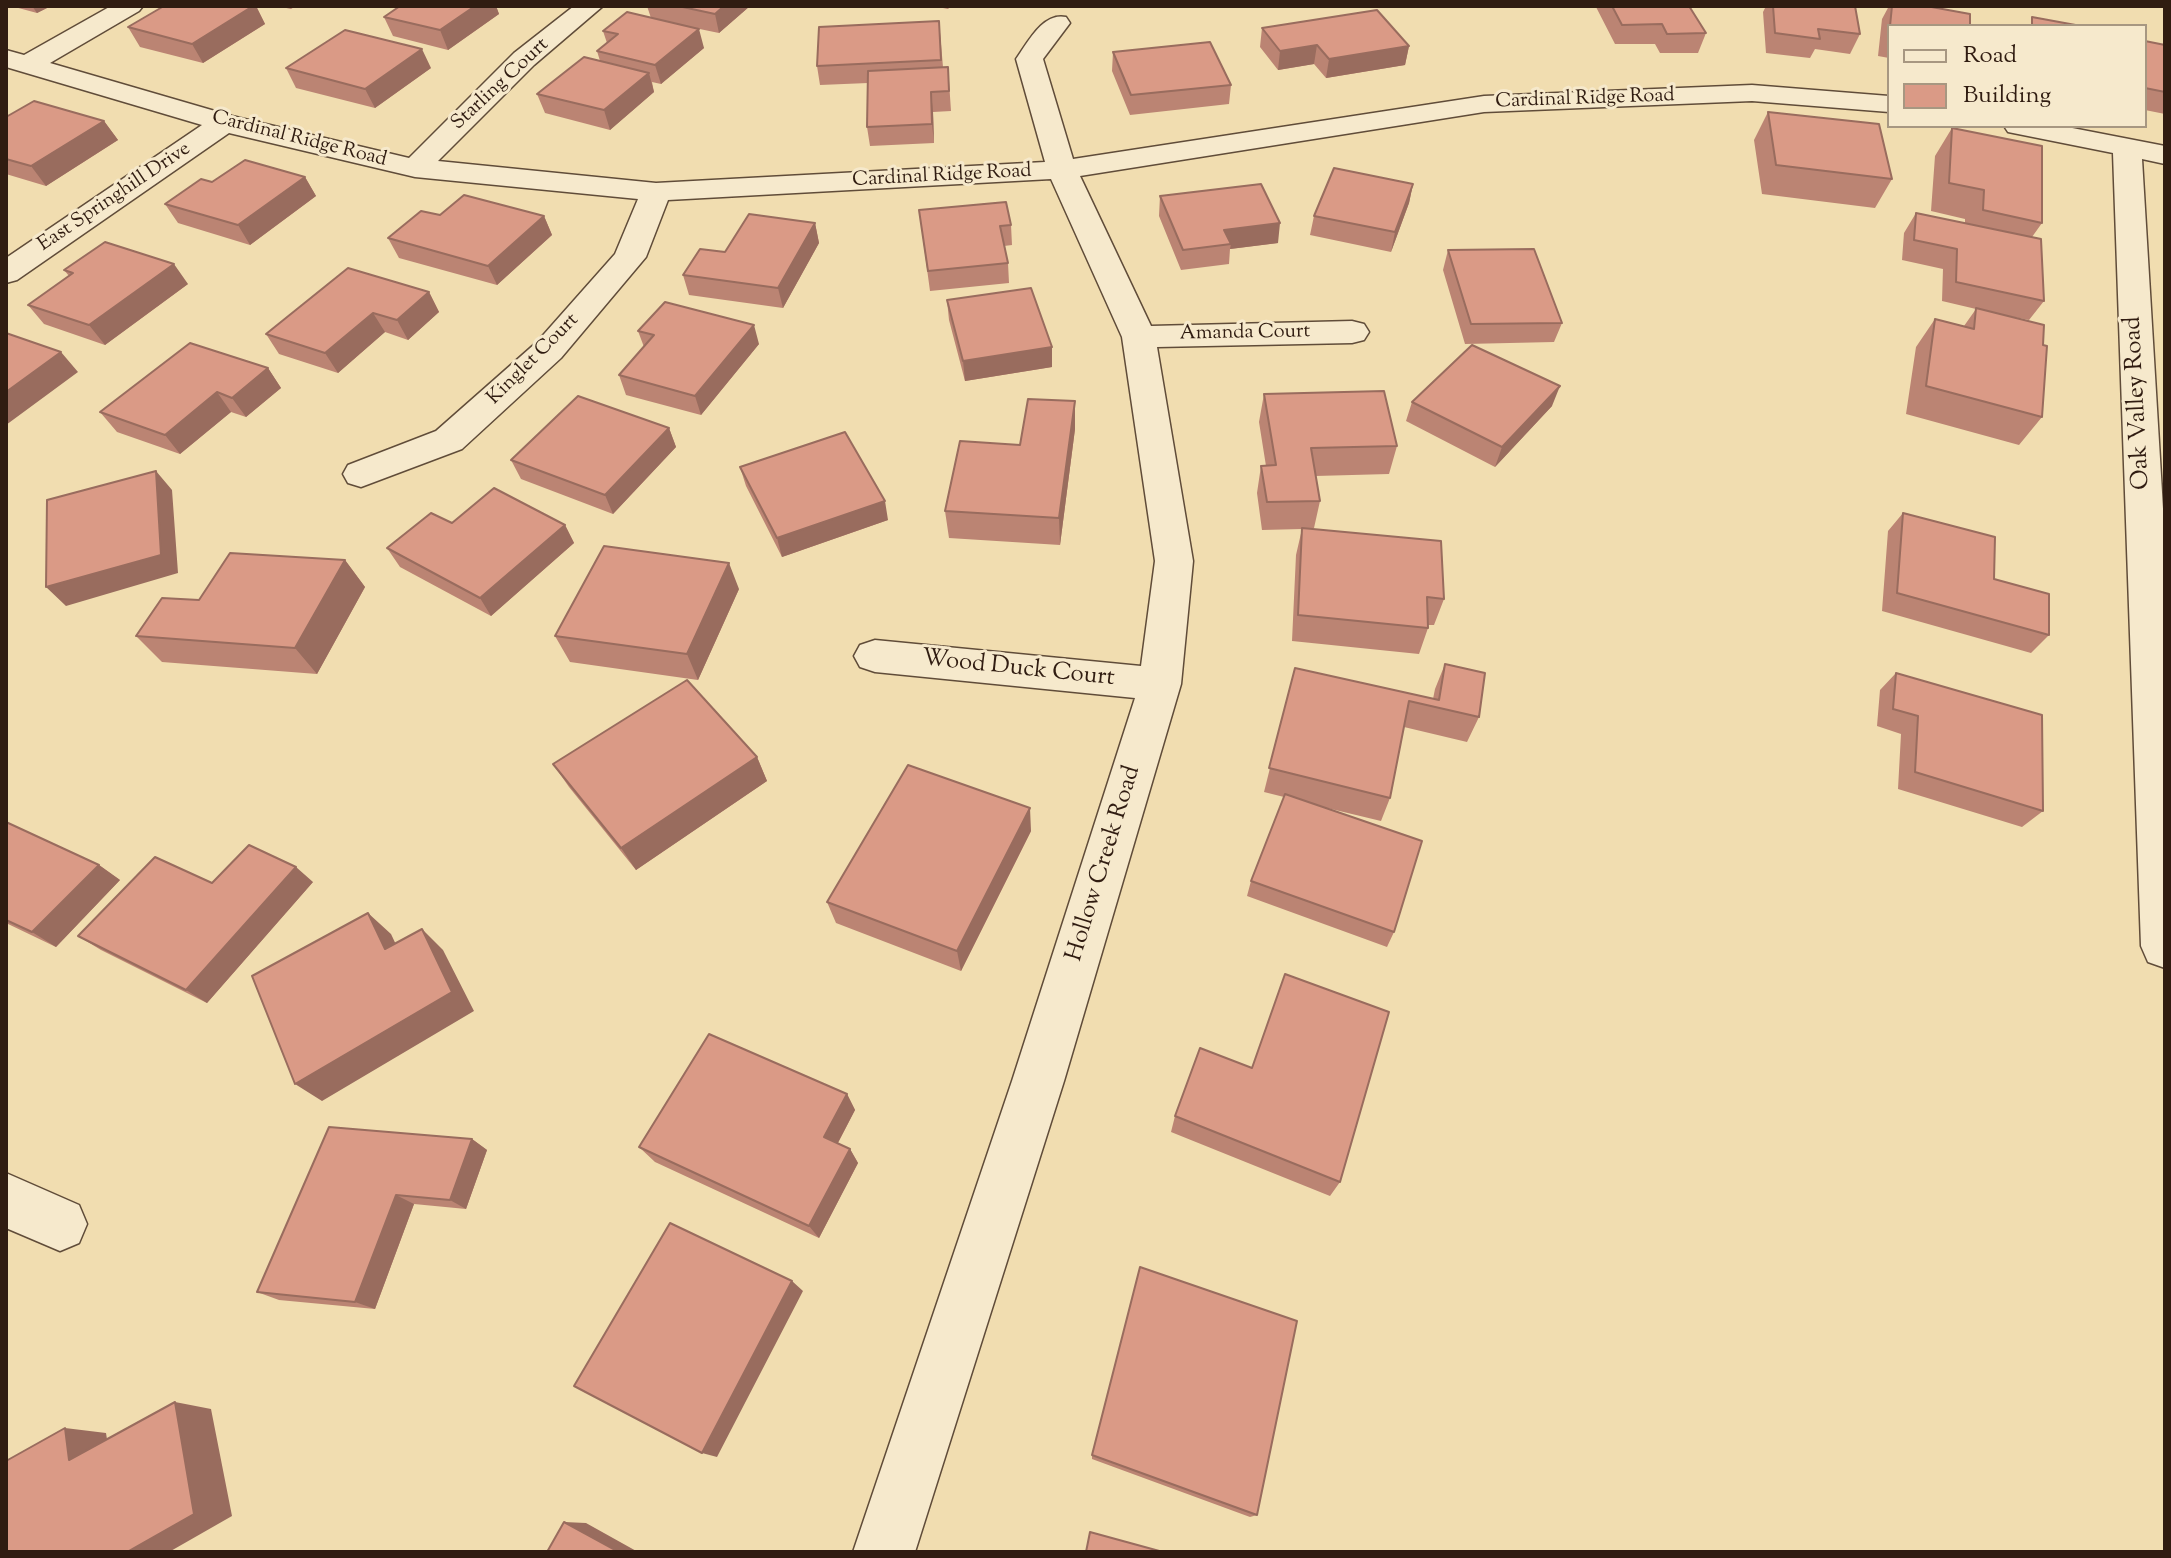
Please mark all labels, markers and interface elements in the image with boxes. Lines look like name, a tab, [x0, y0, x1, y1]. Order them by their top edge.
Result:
legend	[1887, 24, 2147, 128]
street label: Starling Court	[447, 34, 555, 136]
text: Road	[1963, 39, 2017, 73]
text: Building	[1963, 79, 2051, 113]
street label: Cardinal Ridge Road	[1495, 85, 1675, 115]
street label: Cardinal Ridge Road	[209, 107, 389, 173]
street label: East Springhill Drive	[34, 138, 196, 258]
street label: Cardinal Ridge Road	[852, 160, 1032, 194]
street label: Kinglet Court	[483, 309, 585, 411]
street label: Oak Valley Road	[2120, 315, 2158, 491]
street label: Amanda Court	[1179, 321, 1311, 347]
street label: Wood Duck Court	[920, 646, 1116, 694]
street label: Hollow Creek Road	[1062, 763, 1148, 965]

